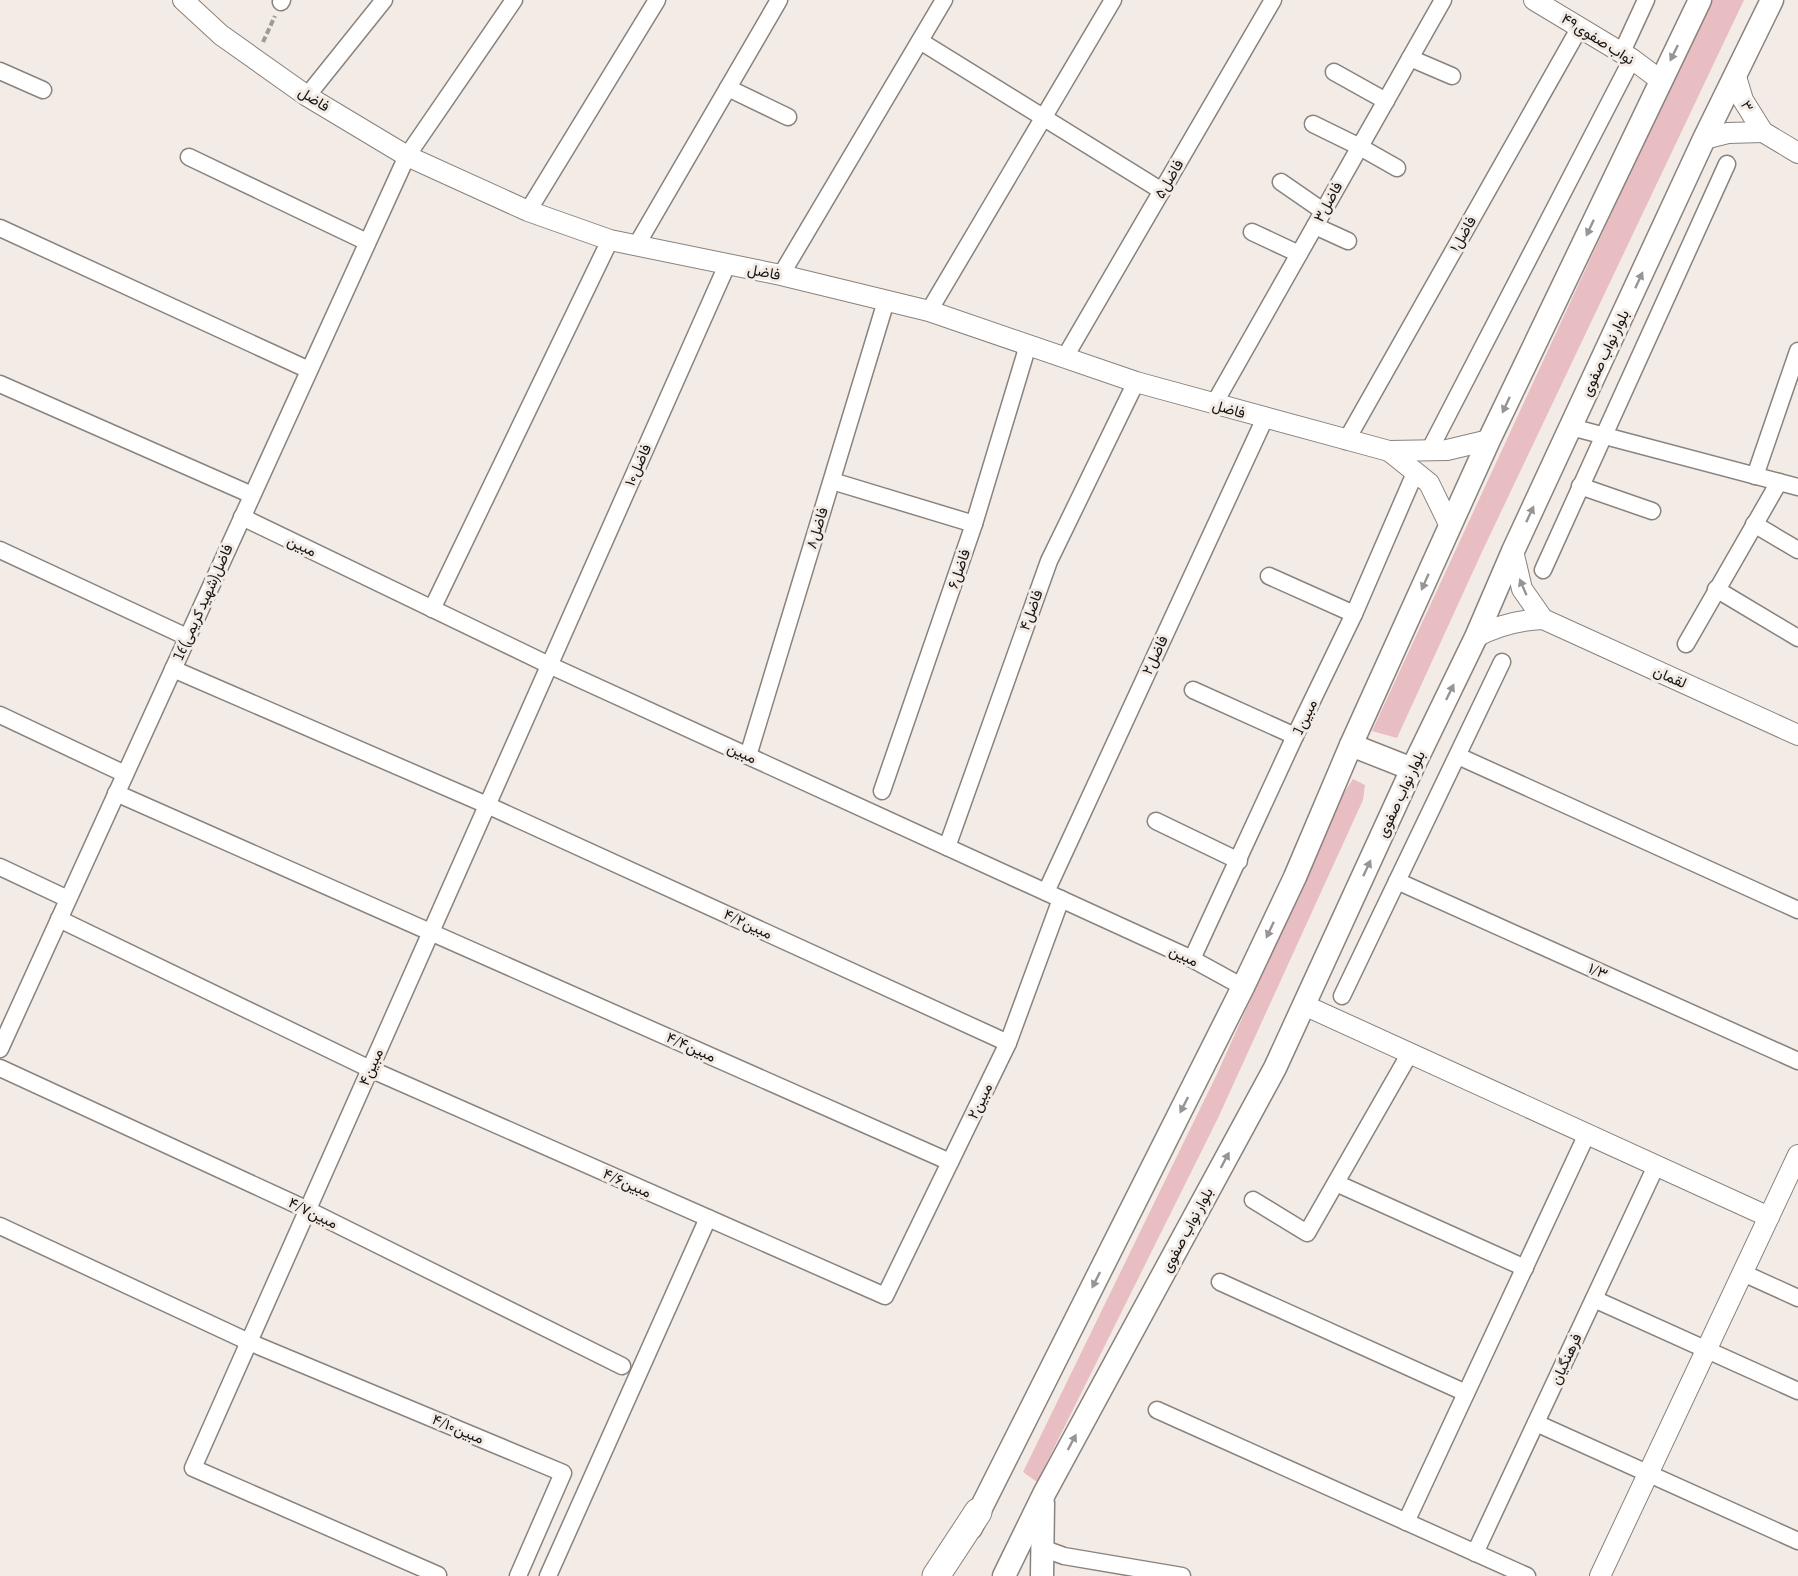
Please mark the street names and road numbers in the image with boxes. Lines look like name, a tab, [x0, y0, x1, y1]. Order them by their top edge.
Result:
street label: ۴۹نواب صفوی	[1558, 9, 1638, 69]
street label: فاضل	[295, 83, 333, 116]
street label: ۳	[1738, 97, 1757, 114]
street label: ۵فاضل	[1151, 156, 1187, 202]
street label: ۳فاضل	[1310, 179, 1346, 225]
street label: ۱فاضل	[1446, 213, 1480, 255]
street label: فاضل	[746, 260, 782, 284]
street label: بلوار نواب صفوی	[1577, 307, 1634, 400]
street label: فاضل	[1210, 396, 1248, 422]
street label: ۱۰فاضل	[621, 441, 655, 489]
street label: ۸فاضل	[802, 505, 832, 551]
street label: مبین	[284, 531, 319, 562]
street label: 16فاضل(شهید کریمی)	[169, 541, 238, 663]
street label: ۶فاضل	[944, 547, 974, 591]
street label: ۴فاضل	[1015, 587, 1047, 633]
street label: ۲فاضل	[1138, 632, 1172, 677]
street label: لقمان	[1651, 662, 1689, 692]
street label: 1مبین	[1289, 696, 1322, 738]
street label: مبین	[724, 739, 759, 768]
street label: بلوار نواب صفوی	[1373, 748, 1430, 841]
street label: ۴/۲مبین	[720, 905, 775, 944]
street label: مبین	[1166, 941, 1201, 972]
street label: ۱/۳	[1586, 959, 1611, 982]
street label: ۴/۴مبین	[663, 1028, 719, 1067]
street label: ۴مبین	[355, 1046, 388, 1089]
street label: ۲مبین	[964, 1080, 997, 1122]
street label: ۴/۶مبین	[600, 1164, 654, 1202]
street label: بلوار نواب صفوی	[1157, 1185, 1218, 1276]
street label: ۴/۷مبین	[285, 1193, 341, 1233]
street label: فرهنگیان	[1546, 1331, 1586, 1387]
street label: ۴/۱۰مبین	[429, 1410, 486, 1449]

